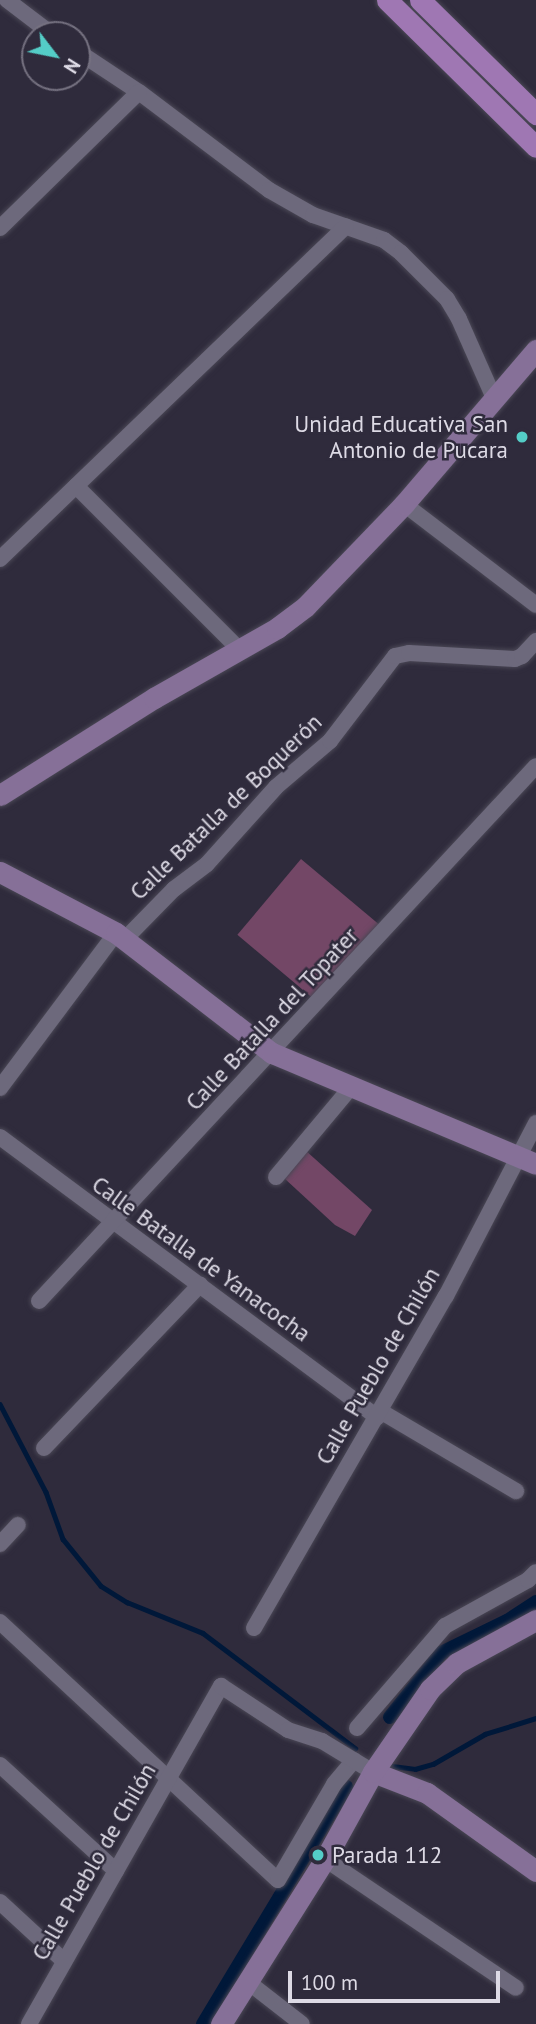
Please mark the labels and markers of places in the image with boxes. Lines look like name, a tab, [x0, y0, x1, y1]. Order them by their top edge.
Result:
place label: Unidad Educativa San Antonio de Pucara	[294, 410, 508, 464]
marker: Unidad Educativa San Antonio de Pucara	[514, 429, 530, 445]
place label: Parada 112	[332, 1841, 442, 1869]
marker: Parada 112	[310, 1847, 326, 1863]

